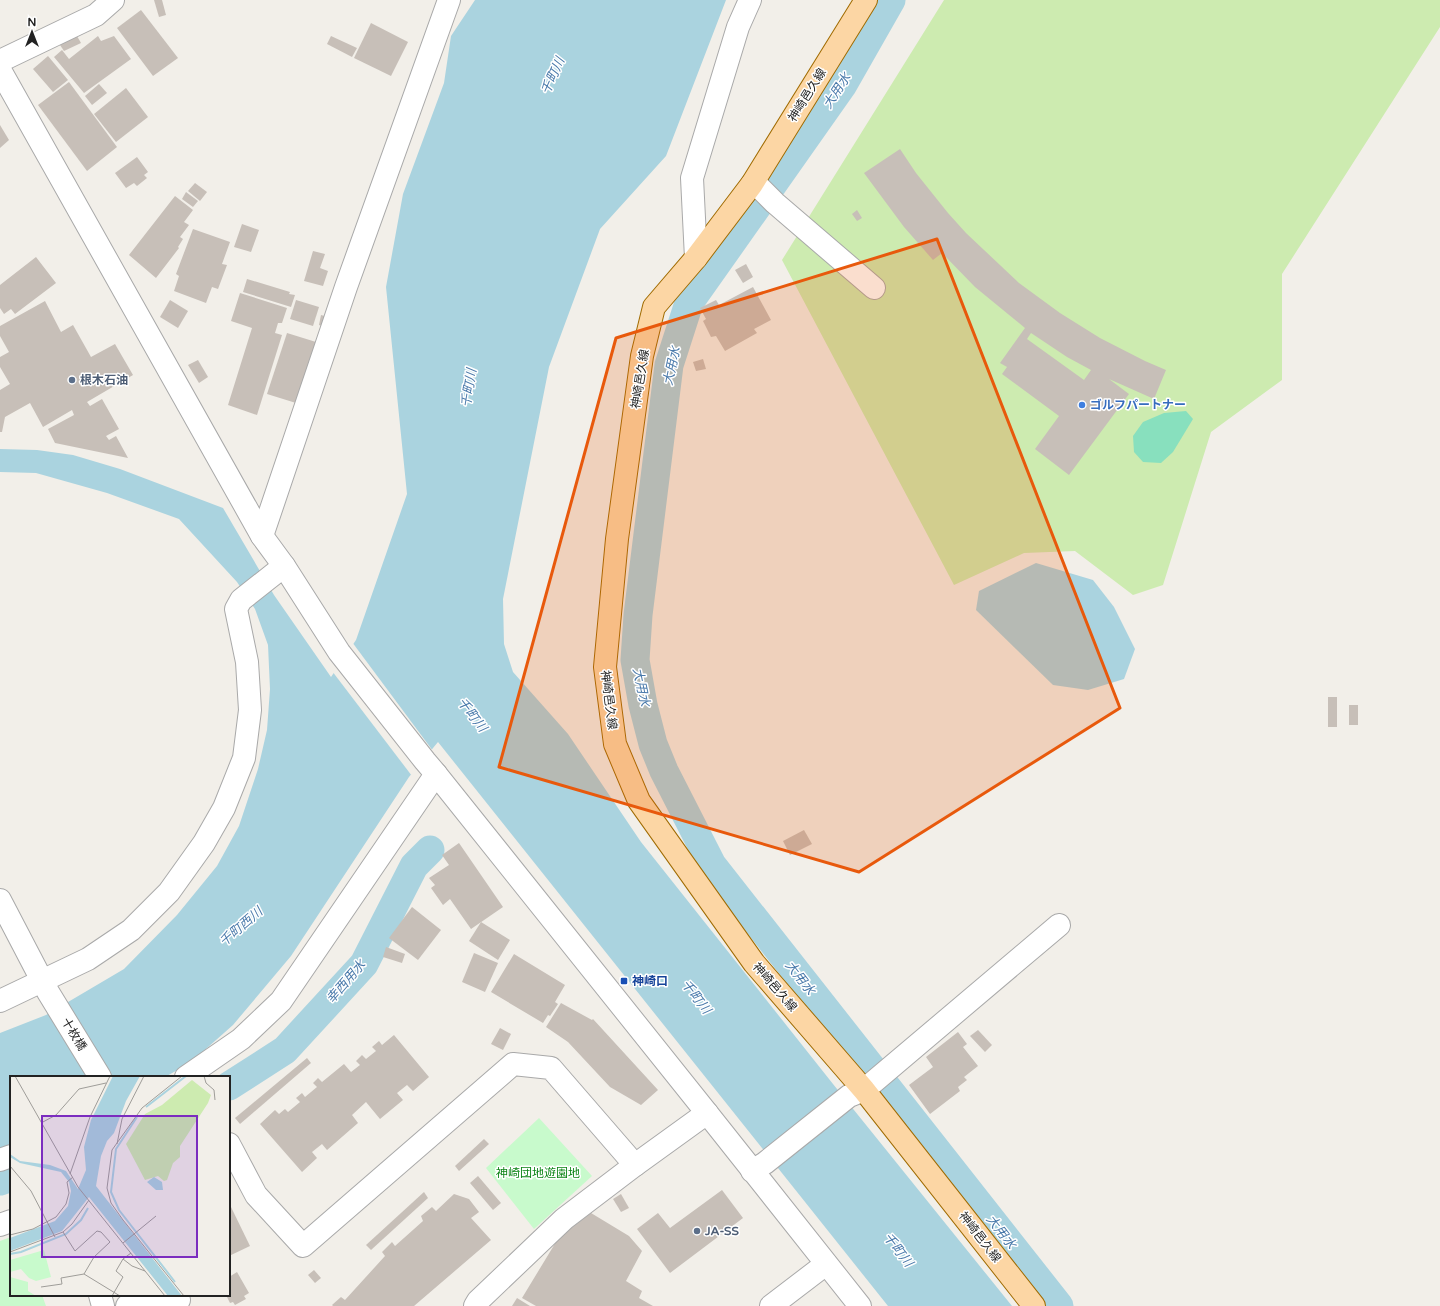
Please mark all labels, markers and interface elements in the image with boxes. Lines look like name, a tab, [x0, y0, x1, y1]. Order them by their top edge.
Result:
north arrow	[12, 12, 52, 52]
text: N	[28, 16, 36, 29]
water label: 千町川	[538, 53, 569, 97]
street label: 神崎邑久線	[785, 66, 829, 124]
water label: 大用水	[820, 69, 855, 112]
water label: 大用水	[660, 343, 684, 387]
street label: 神崎邑久線	[628, 348, 652, 410]
water label: 千町川	[458, 366, 480, 409]
place label: 根木石油	[80, 373, 128, 387]
marker: 根木石油	[67, 375, 77, 385]
place label: ゴルフパートナー	[1090, 398, 1186, 412]
marker: ゴルフパートナー	[1077, 400, 1087, 410]
water label: 大用水	[629, 666, 653, 710]
street label: 神崎邑久線	[598, 669, 620, 731]
water label: 千町川	[454, 695, 492, 737]
water label: 千町西川	[216, 903, 267, 950]
water label: 幸西用水	[323, 956, 370, 1007]
water label: 大用水	[782, 958, 820, 1000]
street label: 神崎邑久線	[750, 960, 800, 1014]
place label: 神崎口	[632, 974, 668, 988]
marker: 神崎口	[619, 976, 629, 986]
water label: 千町川	[678, 977, 716, 1019]
street label: 十枚橋	[59, 1015, 89, 1053]
inset map	[10, 1076, 230, 1296]
park label: 神崎団地遊園地	[496, 1166, 580, 1180]
street label: 神崎邑久線	[956, 1209, 1004, 1265]
water label: 大用水	[983, 1212, 1021, 1254]
place label: JA-SS	[704, 1224, 739, 1238]
marker: JA-SS	[692, 1226, 702, 1236]
water label: 千町川	[880, 1230, 918, 1272]

